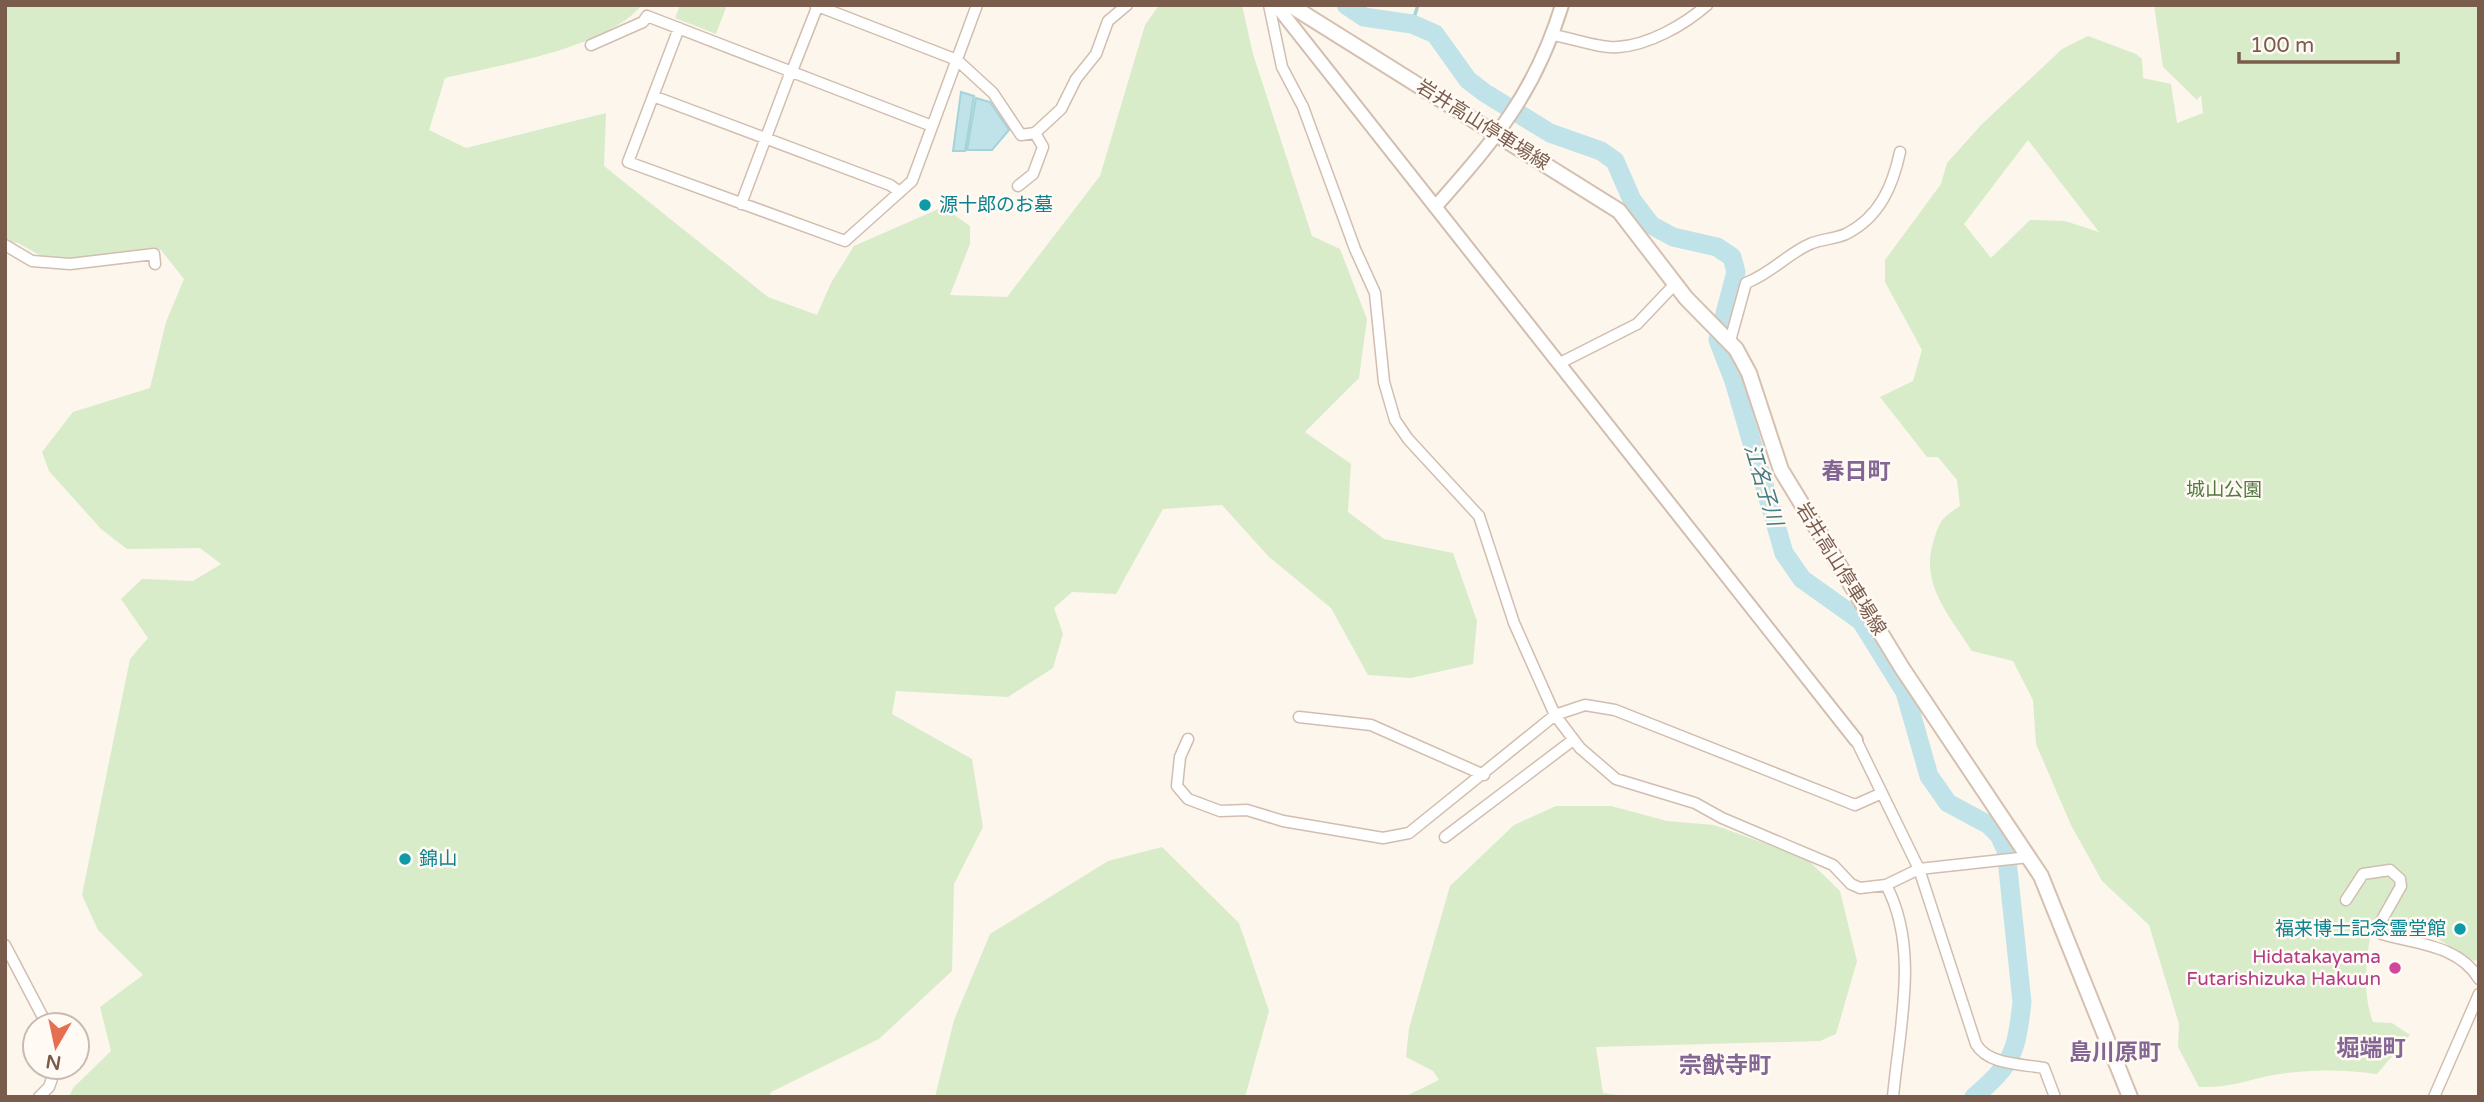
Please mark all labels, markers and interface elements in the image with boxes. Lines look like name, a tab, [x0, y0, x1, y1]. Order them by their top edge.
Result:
scale bar	[2239, 21, 2398, 65]
text: 100 m	[2250, 33, 2314, 58]
street label: 岩井高山停車場線	[1413, 75, 1553, 175]
place label: 源十郎のお墓	[939, 194, 1053, 216]
marker: 源十郎のお墓	[917, 197, 933, 213]
water label: 江名子川	[1739, 441, 1788, 531]
district label: 春日町	[1822, 458, 1891, 486]
park label: 城山公園	[2186, 479, 2262, 501]
street label: 岩井高山停車場線	[1791, 499, 1891, 639]
place label: 錦山	[419, 848, 457, 870]
marker: 錦山	[397, 851, 413, 867]
place label: 福来博士記念霊堂館	[2275, 918, 2446, 940]
marker: 福来博士記念霊堂館	[2452, 921, 2468, 937]
place label: Hidatakayama Futarishizuka Hakuun	[2186, 946, 2381, 990]
marker: Hidatakayama Futarishizuka Hakuun	[2387, 960, 2403, 976]
north arrow	[21, 1011, 91, 1081]
district label: 堀端町	[2337, 1035, 2406, 1063]
district label: 島川原町	[2069, 1039, 2161, 1067]
text: N	[44, 1050, 63, 1074]
district label: 宗猷寺町	[1679, 1052, 1771, 1080]

